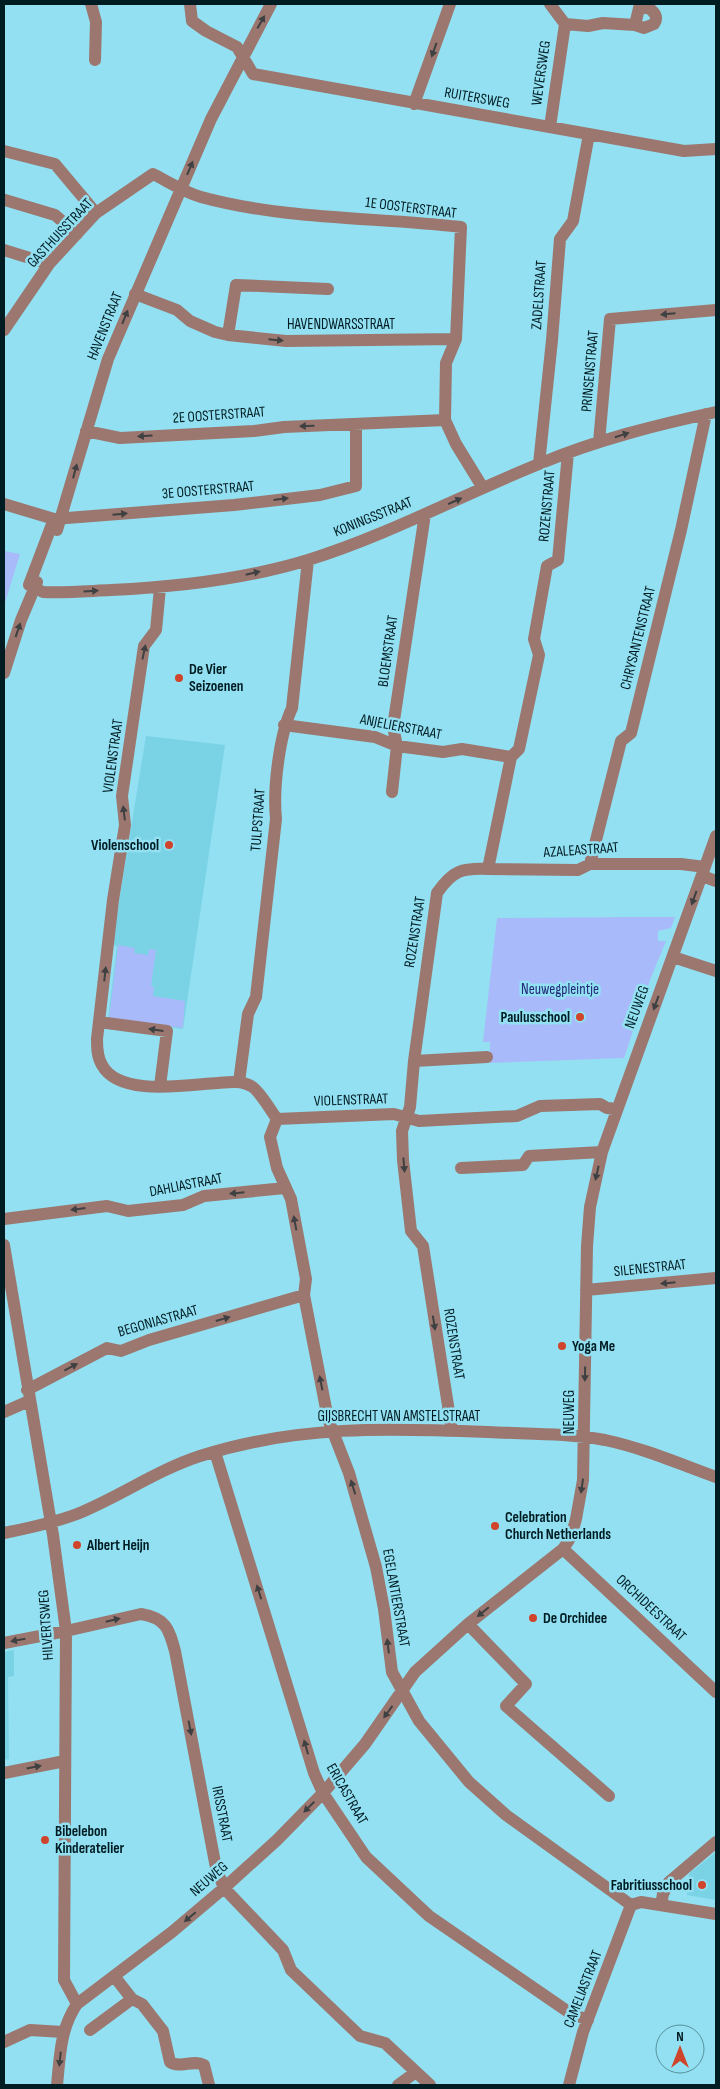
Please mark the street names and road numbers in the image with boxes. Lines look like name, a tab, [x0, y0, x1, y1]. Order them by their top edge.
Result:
street label: WEVERSWEG	[527, 39, 555, 107]
street label: RUITERSWEG	[443, 83, 511, 113]
street label: 1E OOSTERSTRAAT	[364, 193, 458, 223]
street label: GASTHUISSTRAAT	[23, 194, 97, 272]
street label: ZADELSTRAAT	[527, 260, 551, 330]
street label: HAVENSTRAAT	[83, 289, 127, 363]
street label: HAVENDWARSSTRAAT	[287, 315, 395, 334]
street label: PRINSENSTRAAT	[577, 329, 603, 413]
street label: 2E OOSTERSTRAAT	[172, 402, 266, 428]
street label: ROZENSTRAAT	[534, 469, 560, 543]
street label: 3E OOSTERSTRAAT	[161, 476, 255, 504]
street label: KONINGSSTRAAT	[331, 493, 415, 541]
street label: CHRYSANTENSTRAAT	[616, 584, 660, 692]
street label: BLOEMSTRAAT	[374, 614, 402, 688]
street label: ANJELIERSTRAAT	[358, 710, 443, 744]
street label: VIOLENSTRAAT	[98, 718, 128, 794]
street label: TULPSTRAAT	[246, 788, 270, 852]
street label: AZALEASTRAAT	[542, 838, 619, 862]
street label: ROZENSTRAAT	[400, 895, 430, 969]
street label: NEUWEG	[620, 983, 654, 1031]
street label: VIOLENSTRAAT	[314, 1089, 388, 1111]
street label: DAHLIASTRAAT	[148, 1169, 224, 1201]
street label: SILENESTRAAT	[613, 1255, 687, 1281]
street label: BEGONIASTRAAT	[116, 1301, 200, 1341]
street label: ROZENSTRAAT	[439, 1307, 469, 1381]
street label: NEUWEG	[560, 1390, 579, 1434]
street label: GIJSBRECHT VAN AMSTELSTRAAT	[318, 1407, 480, 1426]
street label: EGELANTIERSTRAAT	[378, 1547, 414, 1649]
street label: ORCHIDEESTRAAT	[612, 1570, 690, 1646]
street label: HILVERTSWEG	[34, 1589, 58, 1661]
street label: ERICASTRAAT	[322, 1760, 372, 1828]
street label: IRISSTRAAT	[207, 1784, 237, 1844]
street label: NEUWEG	[186, 1857, 232, 1901]
street label: CAMELIASTRAAT	[560, 1948, 606, 2030]

